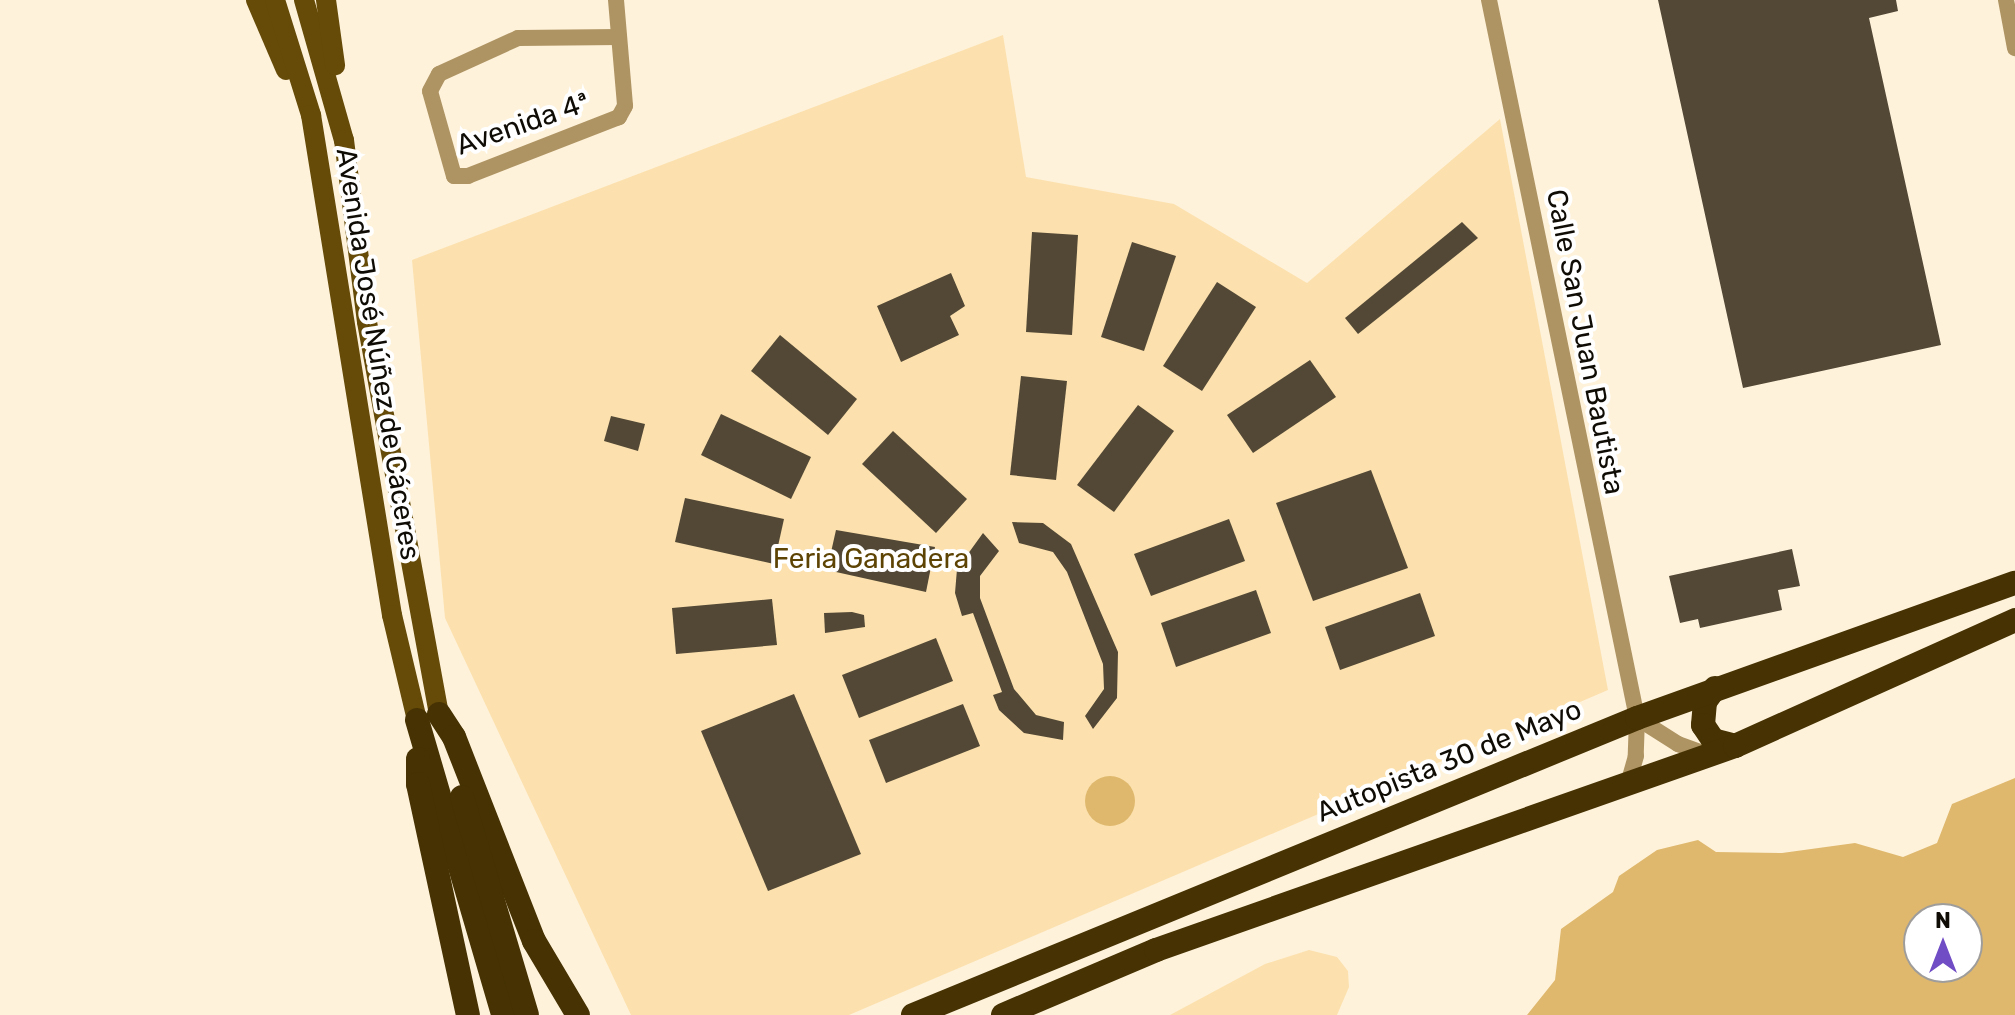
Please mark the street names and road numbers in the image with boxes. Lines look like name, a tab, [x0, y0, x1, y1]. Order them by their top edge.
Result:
street label: Avenida 4ª	[452, 86, 594, 162]
street label: Avenida José Núñez de Cáceres	[329, 146, 427, 562]
street label: Calle San Juan Bautista	[1539, 187, 1631, 497]
street label: Autopista 30 de Mayo	[1312, 693, 1586, 829]

